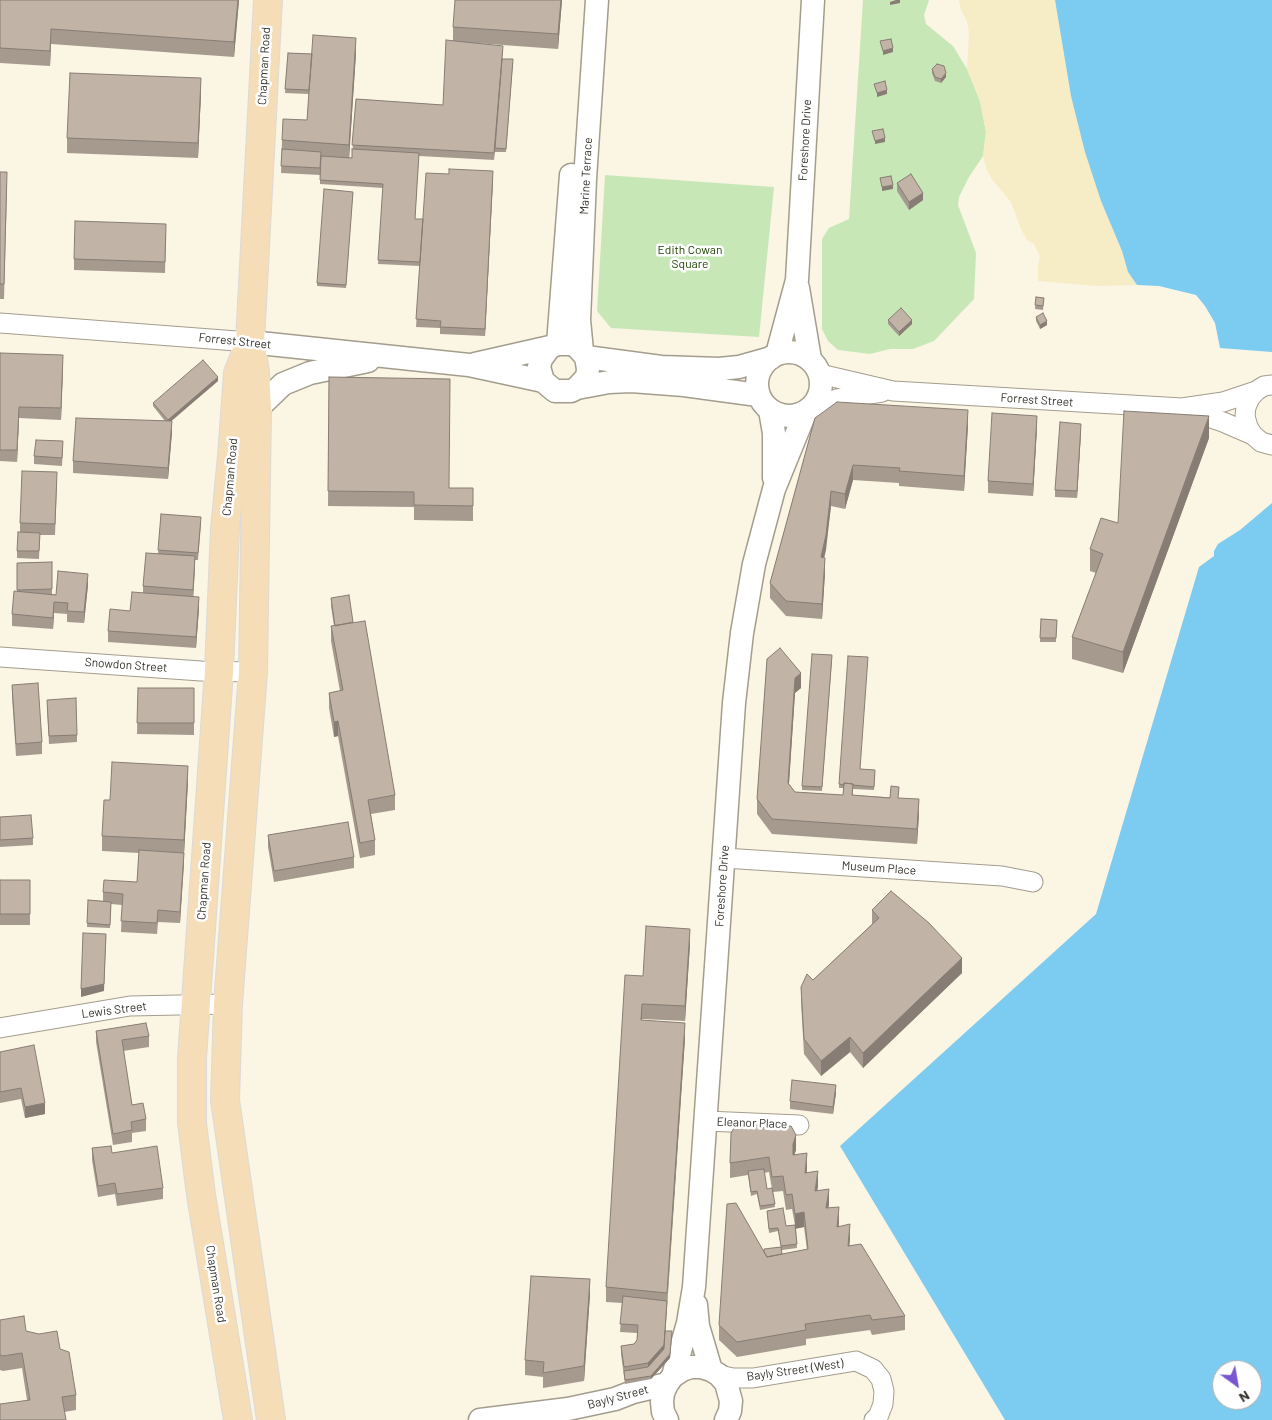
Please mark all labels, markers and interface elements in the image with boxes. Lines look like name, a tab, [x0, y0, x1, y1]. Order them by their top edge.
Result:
street label: Chapman Road	[255, 27, 273, 105]
street label: Foreshore Drive	[796, 99, 814, 181]
street label: Marine Terrace	[577, 137, 595, 215]
park label: Edith Cowan Square	[658, 243, 722, 271]
street label: Forrest Street	[198, 330, 272, 352]
street label: Forrest Street	[1000, 390, 1074, 410]
street label: Chapman Road	[219, 438, 241, 516]
street label: Snowdon Street	[84, 655, 168, 675]
street label: Chapman Road	[194, 842, 214, 920]
street label: Foreshore Drive	[712, 845, 732, 927]
street label: Museum Place	[841, 858, 917, 878]
street label: Lewis Street	[81, 999, 147, 1021]
street label: Eleanor Place	[716, 1115, 788, 1131]
street label: Chapman Road	[203, 1244, 229, 1324]
street label: Bayly Street (West)	[746, 1356, 844, 1384]
north arrow	[1212, 1360, 1262, 1410]
street label: Bayly Street	[586, 1382, 650, 1412]
text: N	[1236, 1388, 1253, 1407]

